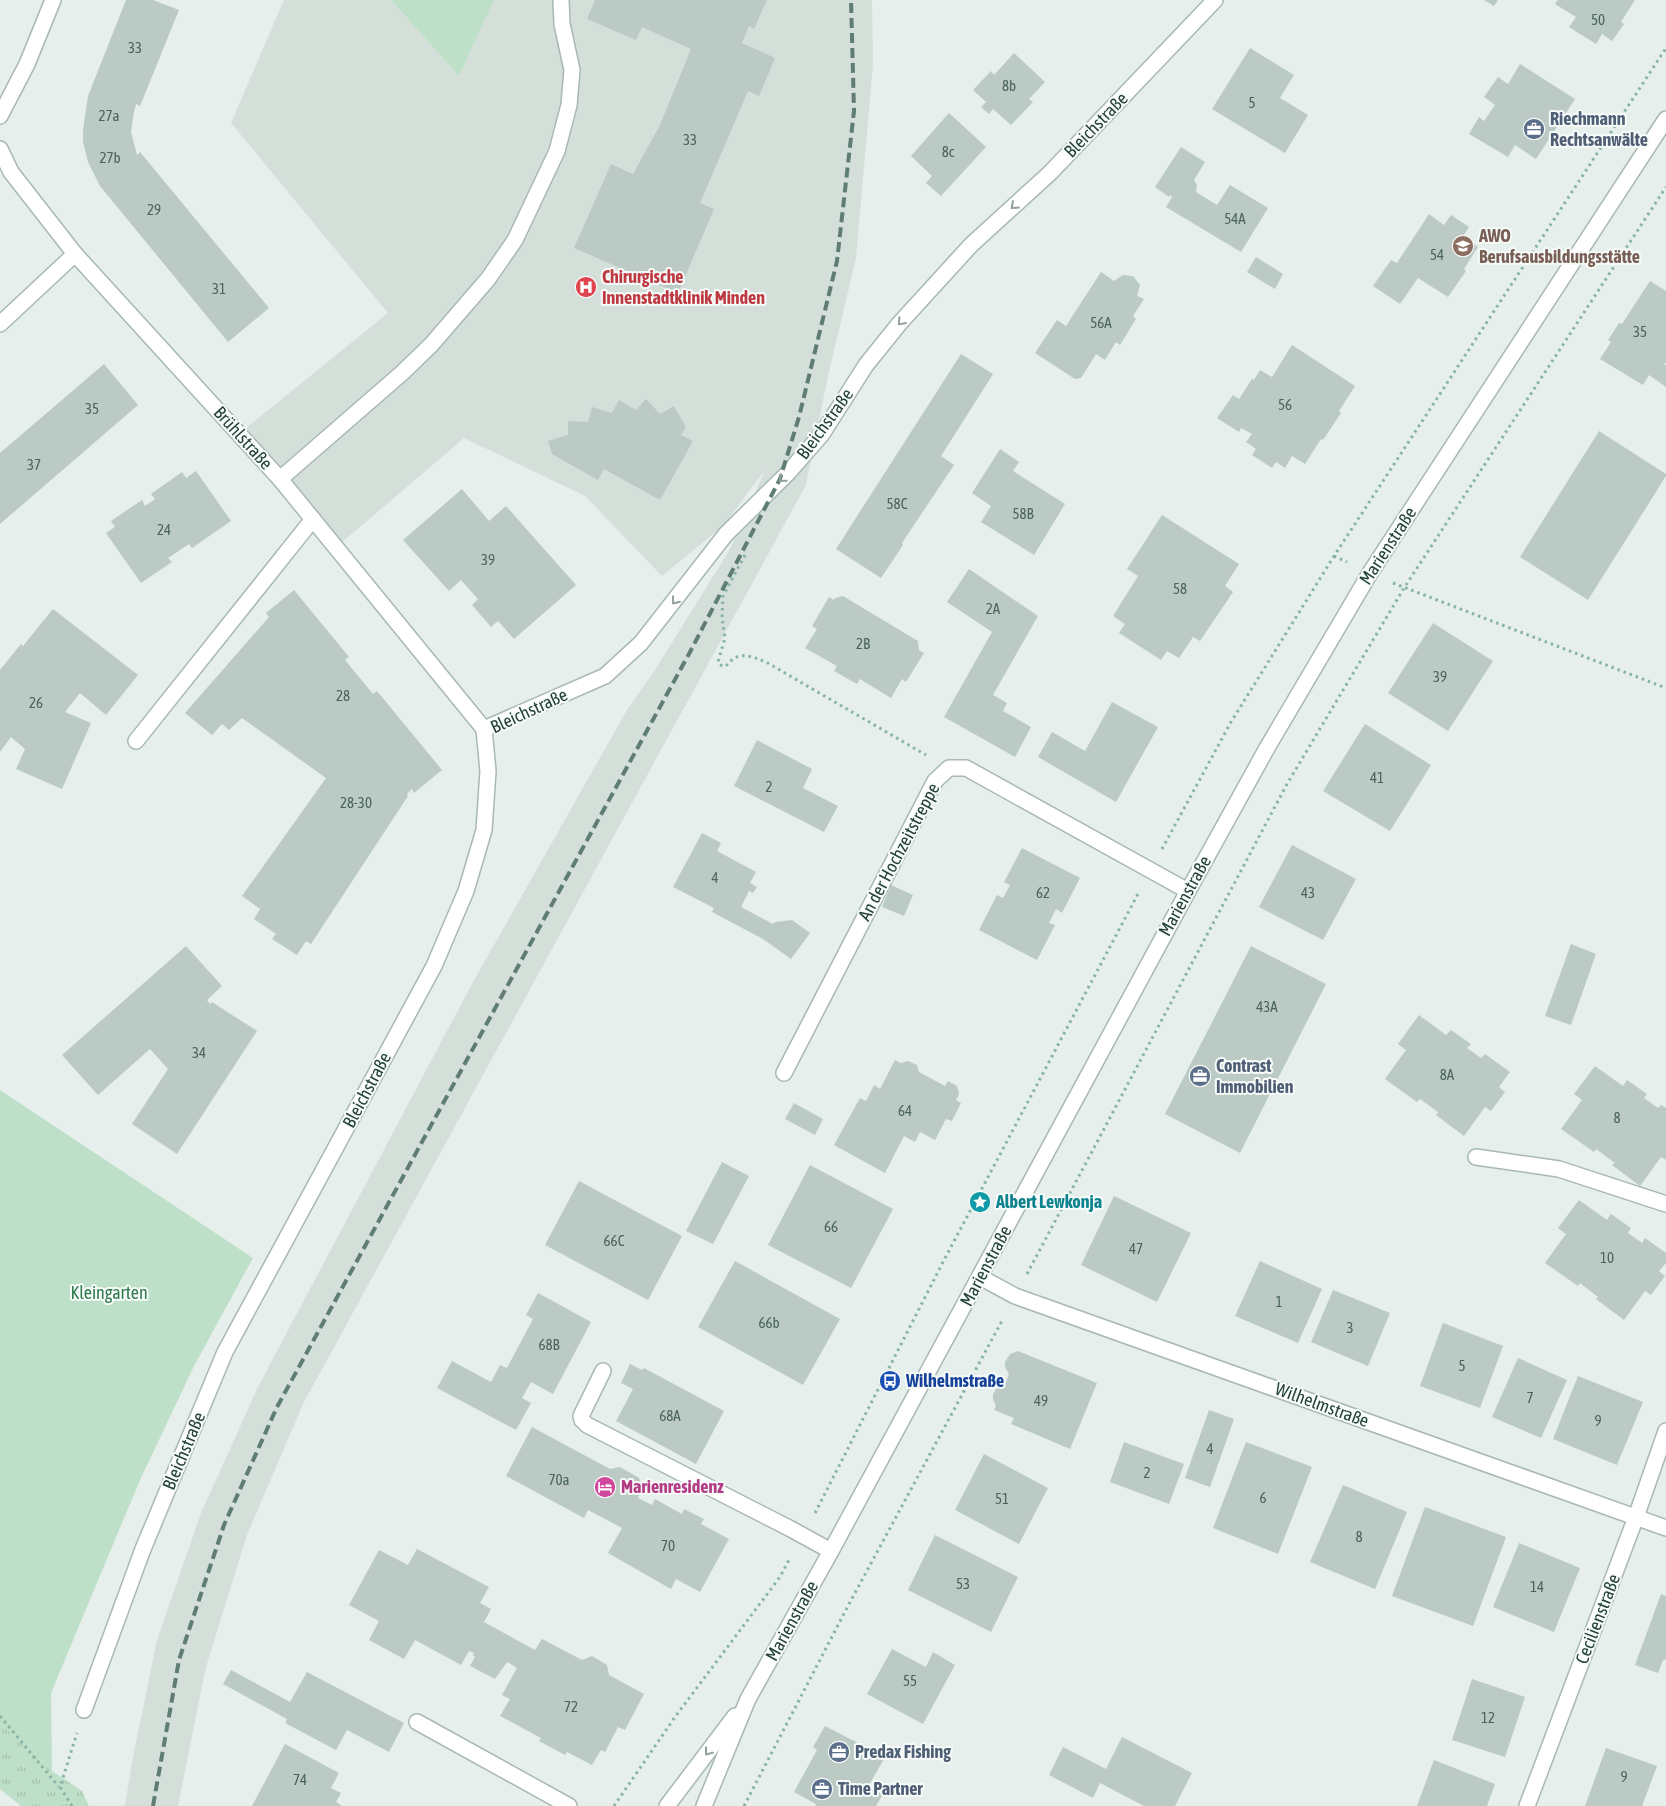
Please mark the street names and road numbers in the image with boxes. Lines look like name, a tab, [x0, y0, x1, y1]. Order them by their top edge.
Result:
street label: Bleichstraße	[1059, 88, 1132, 162]
street label: Bleichstraße	[792, 384, 857, 463]
street label: Brühlstraße	[210, 402, 277, 473]
street label: Marienstraße	[1355, 503, 1420, 588]
street label: Bleichstraße	[487, 684, 571, 737]
street label: An der Hochzeitstreppe	[853, 779, 944, 924]
street label: Marienstraße	[1154, 852, 1215, 939]
street label: Bleichstraße	[338, 1048, 395, 1131]
street label: Marienstraße	[956, 1222, 1016, 1310]
street label: Wilhelmstraße	[1272, 1378, 1372, 1431]
street label: Bleichstraße	[158, 1409, 209, 1493]
street label: Cecilienstraße	[1571, 1571, 1624, 1667]
street label: Marienstraße	[761, 1577, 822, 1664]

